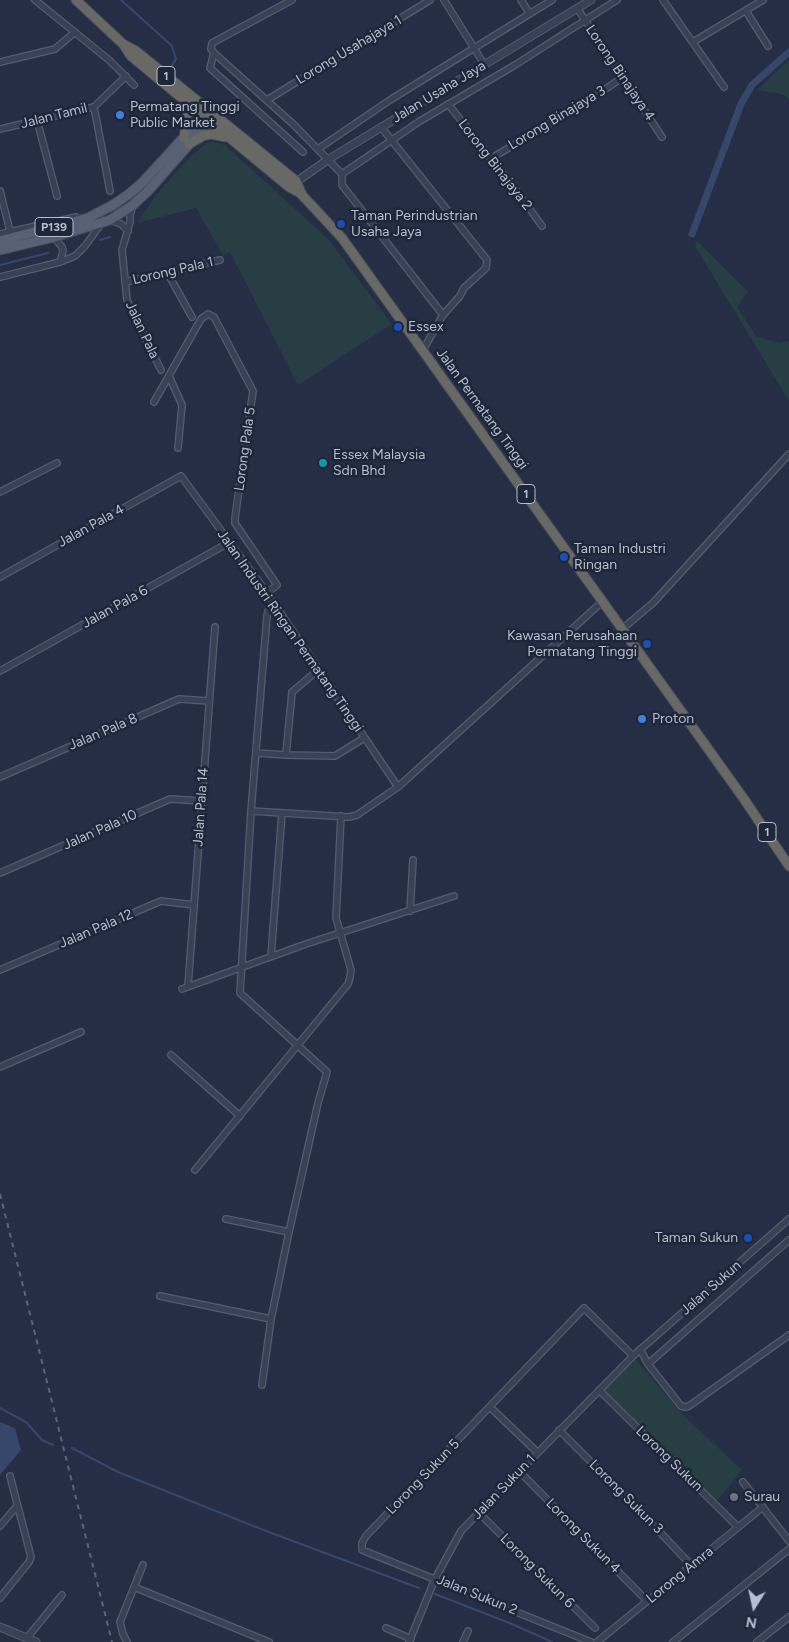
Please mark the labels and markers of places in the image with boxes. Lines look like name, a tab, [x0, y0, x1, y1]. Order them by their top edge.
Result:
place label: Permatang Tinggi Public Market	[130, 99, 240, 132]
marker: Permatang Tinggi Public Market	[114, 109, 126, 121]
place label: Taman Perindustrian Usaha Jaya	[351, 208, 477, 240]
marker: Taman Perindustrian Usaha Jaya	[335, 218, 347, 230]
place label: Essex	[408, 319, 444, 335]
marker: Essex	[392, 321, 404, 333]
place label: Essex Malaysia Sdn Bhd	[333, 447, 425, 480]
marker: Essex Malaysia Sdn Bhd	[317, 457, 329, 469]
place label: Taman Industri Ringan	[574, 541, 666, 574]
marker: Taman Industri Ringan	[558, 551, 570, 563]
place label: Kawasan Perusahaan Permatang Tinggi	[507, 628, 637, 660]
marker: Kawasan Perusahaan Permatang Tinggi	[641, 638, 653, 650]
place label: Proton	[652, 711, 694, 727]
marker: Proton	[636, 713, 648, 725]
place label: Taman Sukun	[655, 1230, 738, 1246]
marker: Taman Sukun	[742, 1232, 754, 1244]
place label: Surau	[744, 1489, 780, 1505]
marker: Surau	[728, 1491, 740, 1503]

